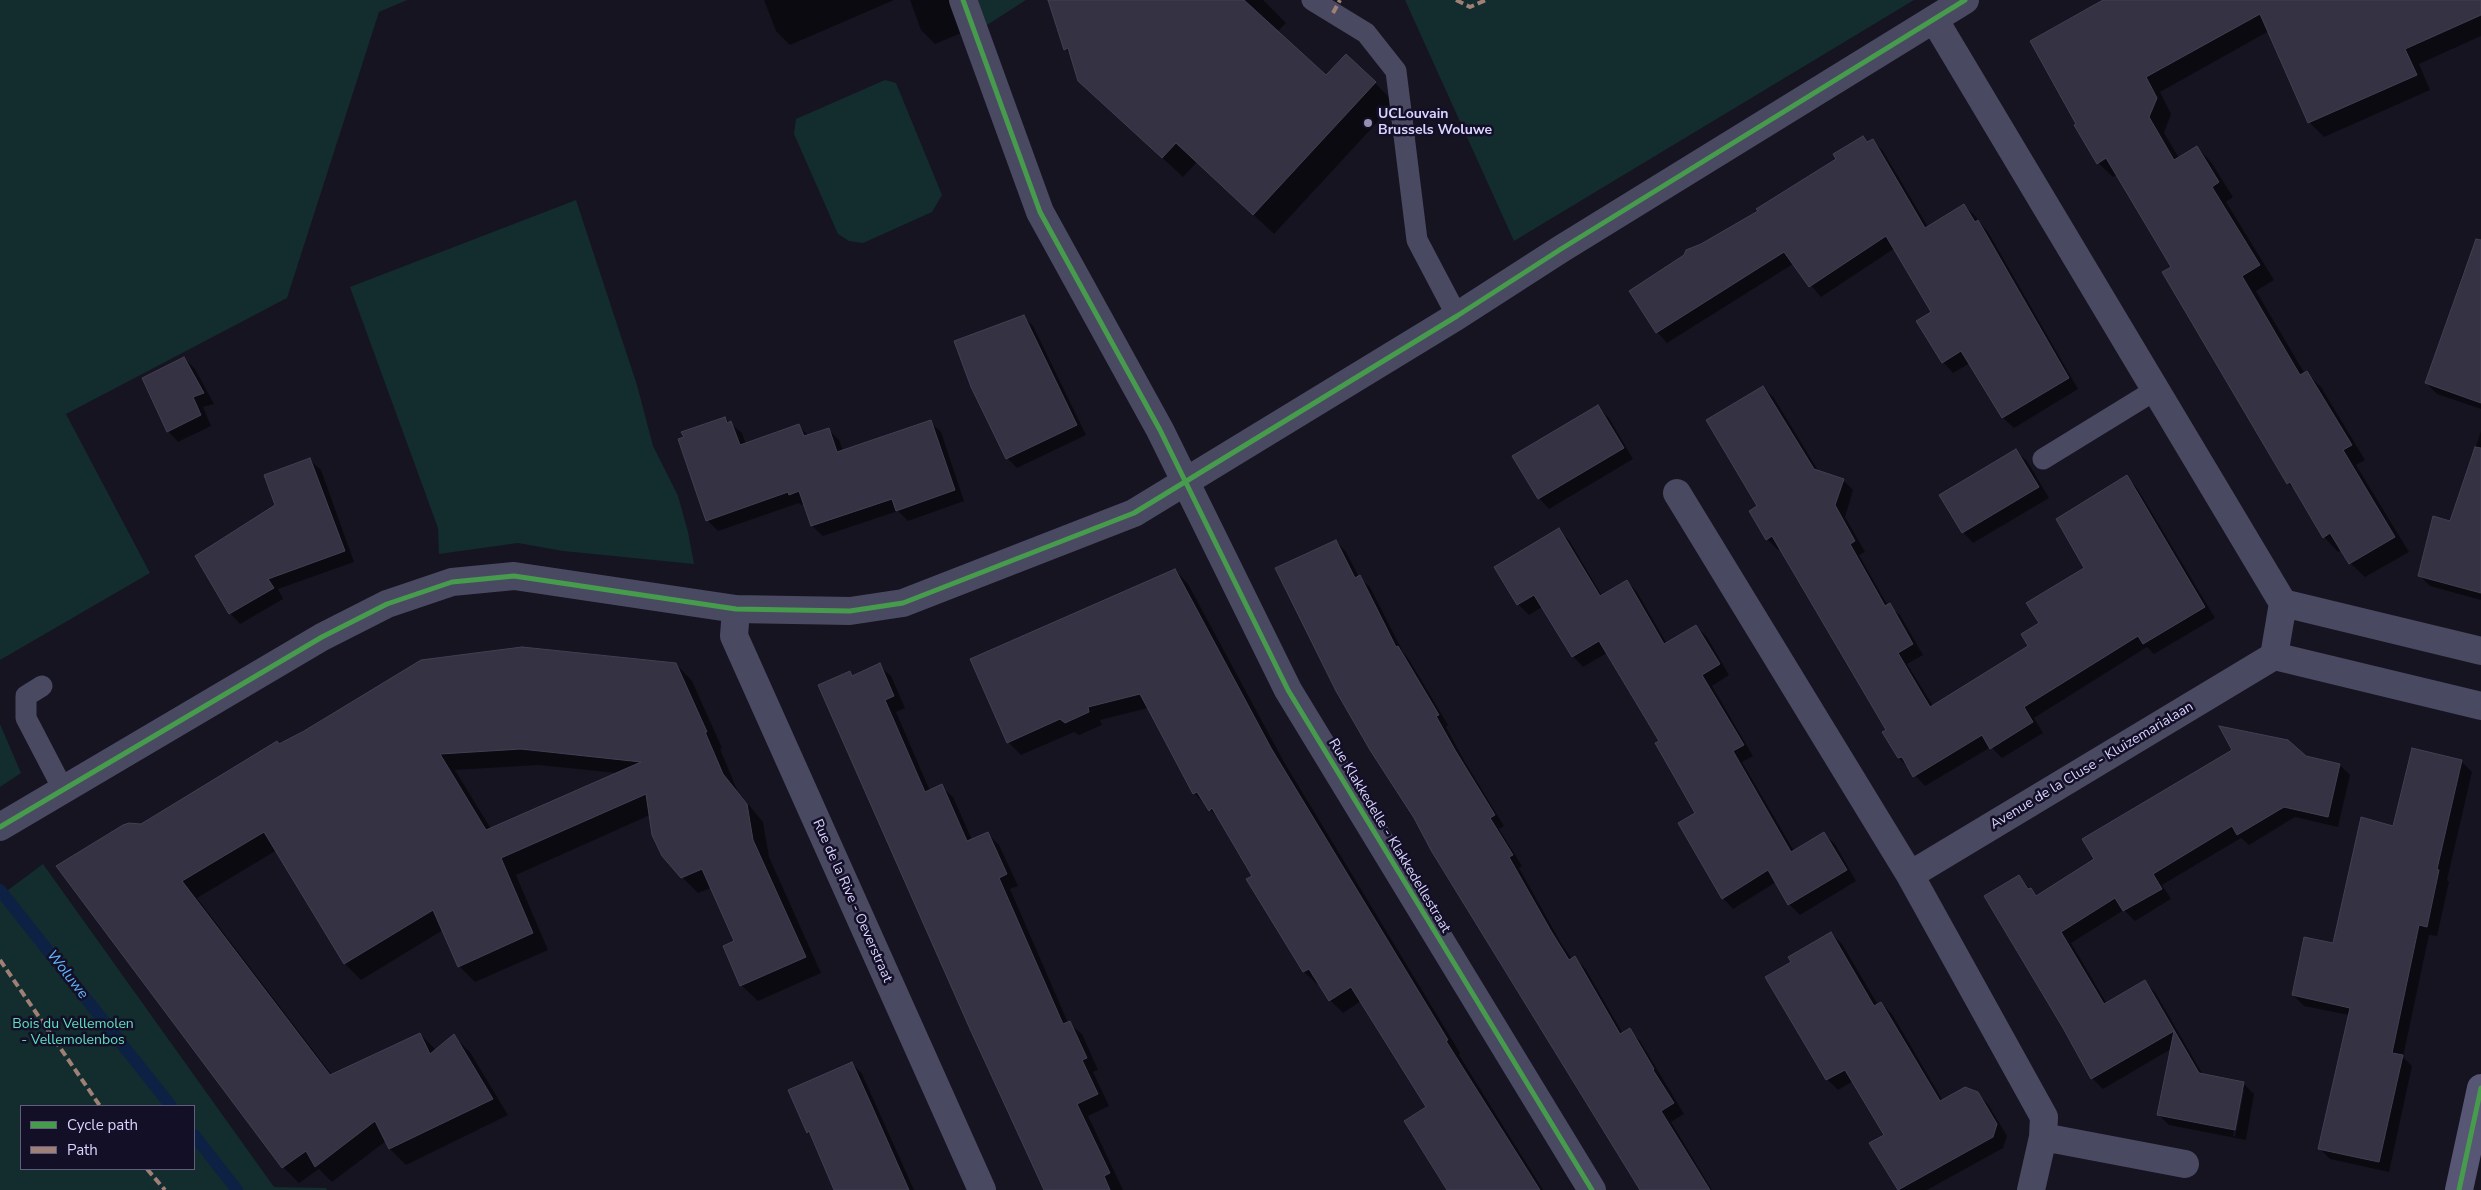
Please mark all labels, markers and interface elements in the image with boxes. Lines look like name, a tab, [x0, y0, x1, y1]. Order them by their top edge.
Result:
place label: UCLouvain Brussels Woluwe	[1378, 107, 1492, 140]
marker: UCLouvain Brussels Woluwe	[1362, 117, 1374, 129]
street label: Avenue de la Cluse - Kluizemarialaan	[1987, 699, 2197, 833]
street label: Rue Klakkedelle - Klakkedellestraat	[1324, 736, 1454, 936]
street label: Rue de la Rive - Oeverstraat	[808, 817, 896, 985]
water label: Woluwe	[42, 947, 92, 1003]
park label: Bois du Vellemolen - Vellemolenbos	[12, 1017, 134, 1050]
legend	[20, 1105, 195, 1170]
text: Cycle path	[67, 1115, 138, 1135]
text: Path	[67, 1140, 98, 1160]

